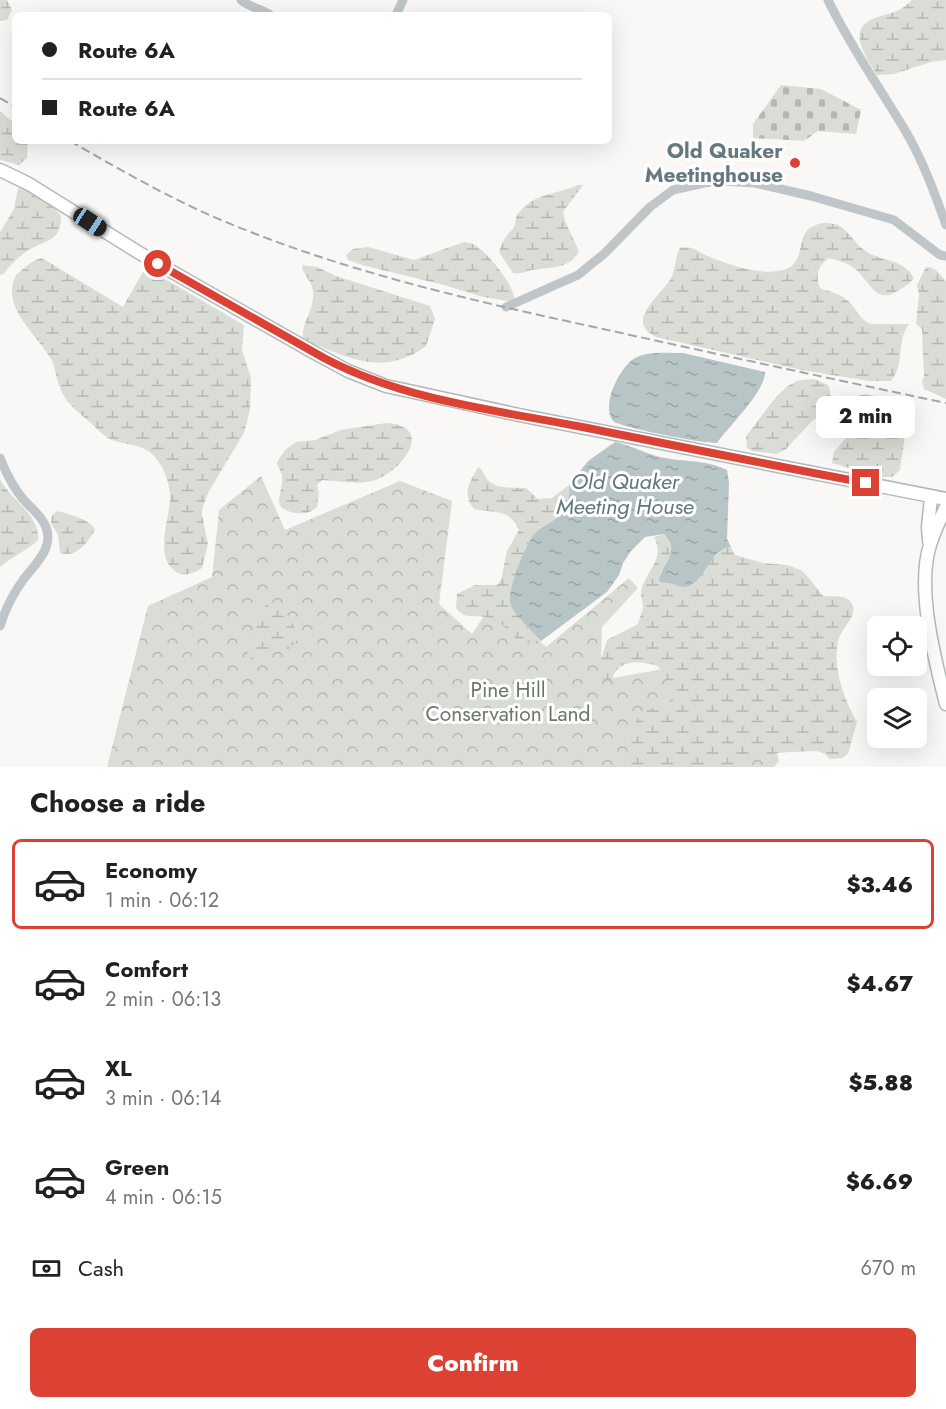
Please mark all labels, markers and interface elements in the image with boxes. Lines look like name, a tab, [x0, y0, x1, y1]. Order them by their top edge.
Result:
text: Route 6A	[78, 34, 175, 66]
text: Route 6A	[78, 92, 175, 124]
place label: Old Quaker Meetinghouse	[645, 136, 783, 190]
marker: Old Quaker Meetinghouse	[788, 156, 802, 170]
car	[70, 205, 110, 239]
route start	[144, 250, 171, 277]
callout: 2 min	[816, 396, 916, 438]
text: 2 min	[839, 402, 892, 431]
water label: Old Quaker Meeting House	[556, 465, 694, 522]
route end	[852, 469, 879, 496]
map controls	[867, 616, 927, 748]
button: locate	[867, 616, 927, 676]
park label: Pine Hill Conservation Land	[425, 675, 591, 729]
button: layers	[867, 688, 927, 748]
text: Choose a ride	[30, 783, 205, 822]
text: Economy	[105, 854, 197, 886]
icon: car	[33, 857, 87, 911]
text: $3.46	[847, 868, 913, 900]
text: 1 min · 06:12	[105, 886, 219, 915]
text: Comfort	[105, 953, 188, 985]
icon: car	[33, 956, 87, 1010]
text: $4.67	[847, 967, 913, 999]
text: 2 min · 06:13	[105, 985, 221, 1014]
text: XL	[105, 1052, 132, 1084]
icon: car	[33, 1055, 87, 1109]
text: $5.88	[848, 1066, 913, 1098]
text: 3 min · 06:14	[105, 1084, 221, 1113]
text: Green	[105, 1151, 169, 1183]
icon: car	[33, 1154, 87, 1208]
text: $6.69	[846, 1165, 913, 1197]
text: 4 min · 06:15	[105, 1183, 222, 1212]
icon: cash	[30, 1252, 63, 1285]
text: Cash	[78, 1252, 124, 1284]
text: 670 m	[860, 1254, 916, 1283]
button: Confirm	[30, 1328, 916, 1397]

